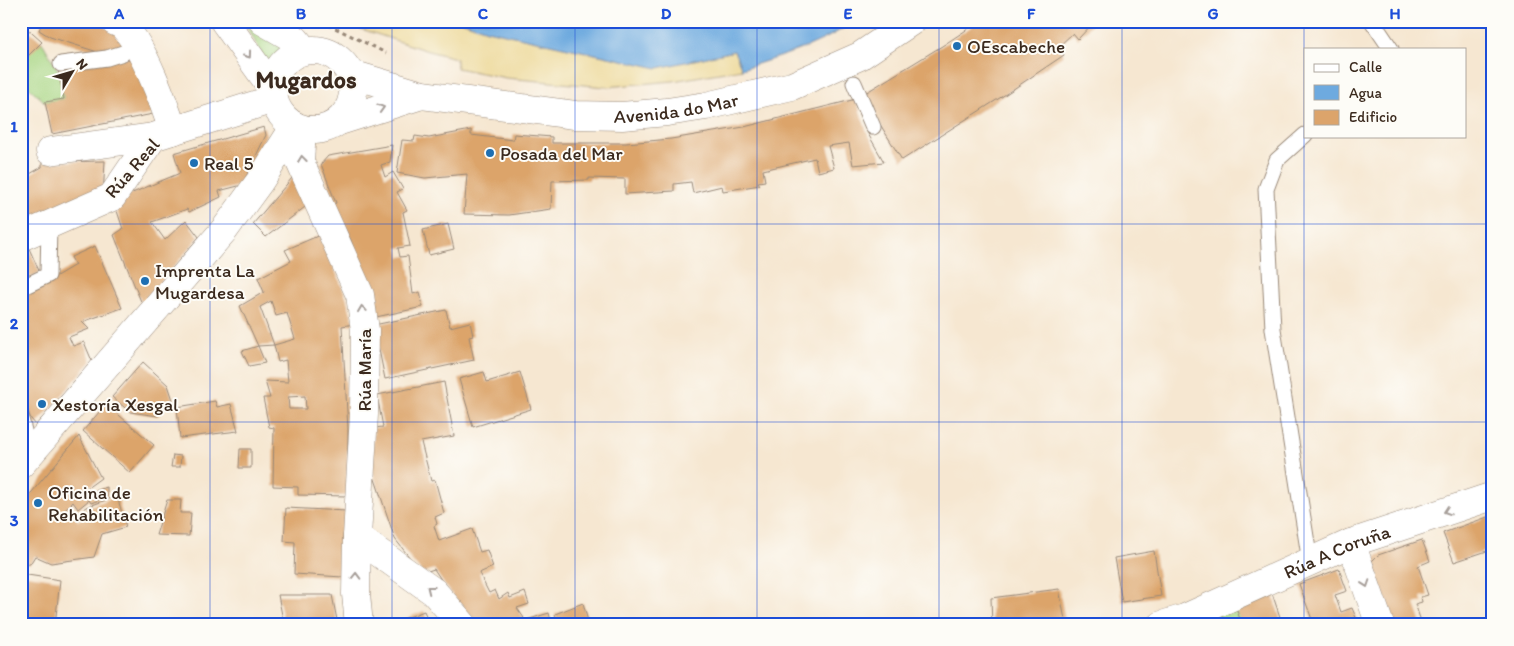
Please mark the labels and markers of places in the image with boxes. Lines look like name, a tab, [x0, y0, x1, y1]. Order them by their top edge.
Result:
place label: OEscabeche	[967, 35, 1065, 58]
marker: OEscabeche	[951, 40, 963, 52]
place label: Posada del Mar	[500, 142, 623, 165]
marker: Posada del Mar	[484, 147, 496, 159]
place label: Real 5	[204, 152, 253, 175]
marker: Real 5	[188, 157, 200, 169]
place label: Imprenta La Mugardesa	[155, 259, 255, 304]
marker: Imprenta La Mugardesa	[139, 275, 151, 287]
place label: Xestoría Xesgal	[52, 393, 179, 416]
marker: Xestoría Xesgal	[36, 398, 48, 410]
place label: Oficina de Rehabilitación	[48, 481, 164, 526]
marker: Oficina de Rehabilitación	[32, 497, 44, 509]

